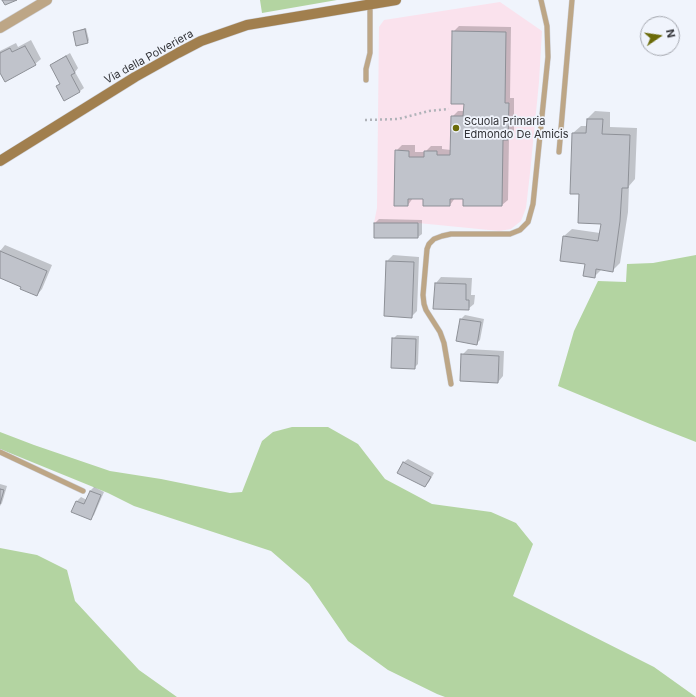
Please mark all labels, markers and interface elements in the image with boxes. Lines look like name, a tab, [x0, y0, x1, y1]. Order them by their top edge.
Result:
north arrow	[640, 16, 680, 56]
street label: Via della Polveriera	[102, 27, 196, 87]
text: N	[663, 28, 678, 39]
place label: Scuola Primaria Edmondo De Amicis	[464, 115, 569, 141]
marker: Scuola Primaria Edmondo De Amicis	[451, 123, 461, 133]

